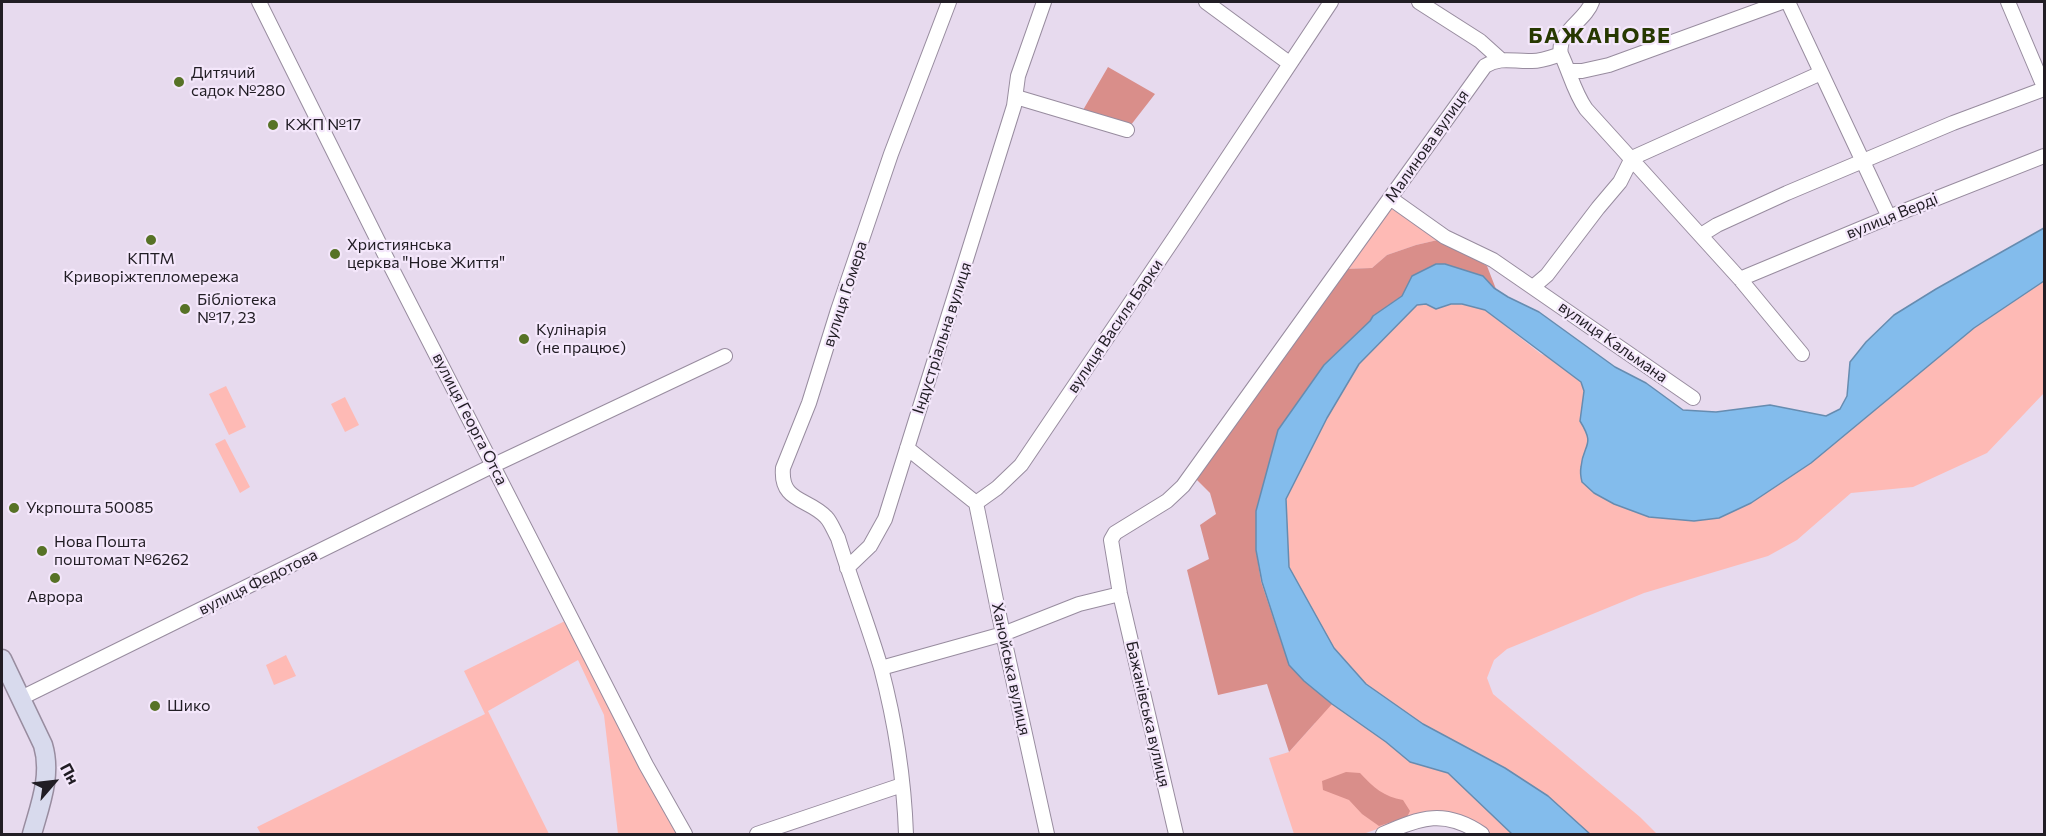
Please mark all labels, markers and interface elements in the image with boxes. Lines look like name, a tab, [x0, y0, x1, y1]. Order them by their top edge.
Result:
district label: БАЖАНОВЕ	[1528, 23, 1672, 49]
place label: Дитячий садок №280	[191, 63, 285, 101]
marker: Дитячий садок №280	[172, 75, 186, 89]
street label: Малинова вулиця	[1381, 86, 1473, 206]
place label: КЖП №17	[285, 115, 361, 135]
marker: КЖП №17	[266, 118, 280, 132]
street label: вулиця Верді	[1843, 189, 1941, 243]
marker: КПТМ Криворіжтепломережа	[144, 233, 158, 247]
place label: Християнська церква "Нове Життя"	[347, 235, 505, 273]
street label: вулиця Гомера	[819, 239, 871, 349]
marker: Християнська церква "Нове Життя"	[328, 247, 342, 261]
place label: КПТМ Криворіжтепломережа	[63, 249, 239, 287]
street label: вулиця Василя Барки	[1063, 255, 1167, 397]
street label: Індустріальна вулиця	[908, 260, 976, 416]
place label: Бібліотека №17, 23	[197, 290, 276, 328]
street label: вулиця Кальмана	[1555, 297, 1671, 387]
marker: Бібліотека №17, 23	[178, 302, 192, 316]
place label: Кулінарія (не працює)	[536, 320, 626, 358]
marker: Кулінарія (не працює)	[517, 332, 531, 346]
street label: вулиця Георга Отса	[428, 350, 512, 488]
place label: Укрпошта 50085	[26, 498, 154, 518]
marker: Укрпошта 50085	[7, 501, 21, 515]
place label: Нова Пошта поштомат №6262	[54, 532, 189, 570]
marker: Нова Пошта поштомат №6262	[35, 544, 49, 558]
street label: вулиця Федотова	[195, 545, 321, 619]
marker: Аврора	[48, 571, 62, 585]
place label: Аврора	[27, 587, 83, 607]
street label: Ханойська вулиця	[988, 601, 1034, 737]
street label: Бажанівська вулиця	[1122, 639, 1174, 789]
place label: Шико	[167, 696, 211, 716]
marker: Шико	[148, 699, 162, 713]
north arrow	[24, 752, 84, 812]
text: Пн	[57, 759, 84, 787]

